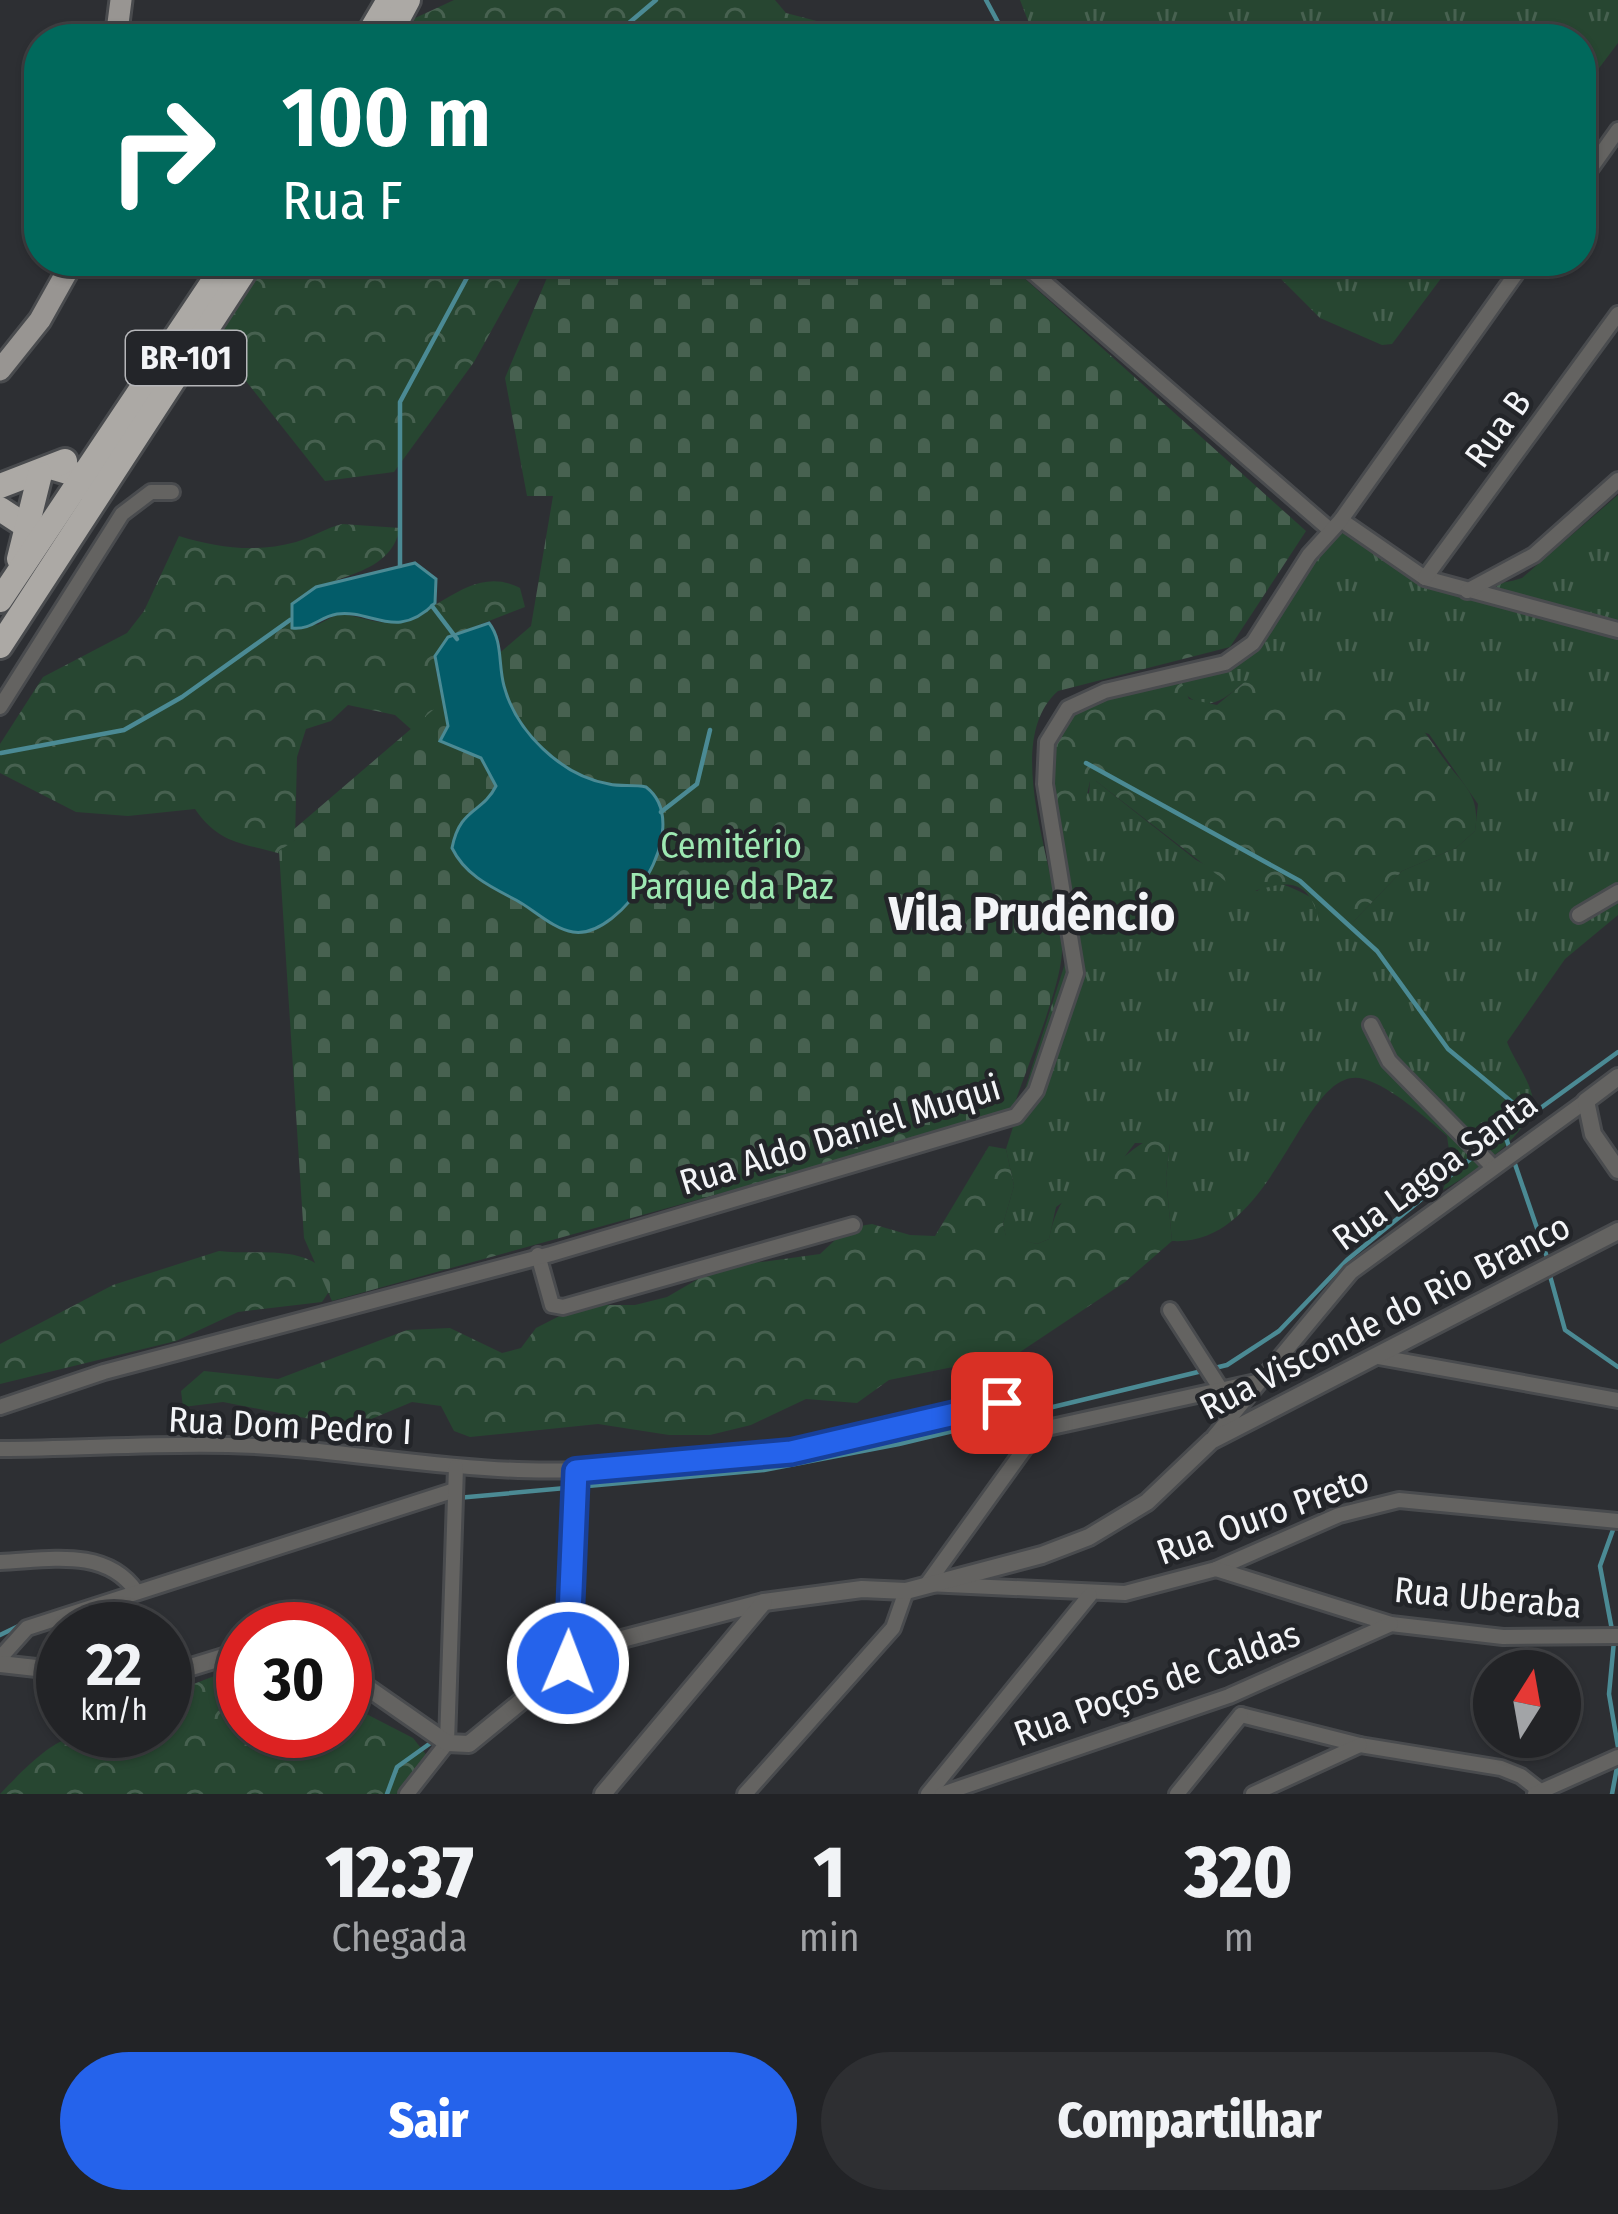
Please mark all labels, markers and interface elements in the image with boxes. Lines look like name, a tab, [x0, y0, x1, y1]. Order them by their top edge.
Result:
text: 100 m	[282, 67, 491, 168]
icon: right	[84, 72, 240, 228]
text: Rua F	[282, 169, 402, 233]
road number: BR-101	[126, 331, 246, 385]
street label: Rua B	[1455, 382, 1541, 476]
park label: Cemitério Parque da Paz	[629, 824, 833, 909]
district label: Vila Prudêncio	[888, 885, 1175, 943]
street label: Rua Aldo Daniel Muqui	[674, 1065, 1006, 1205]
street label: Rua Lagoa Santa	[1324, 1082, 1546, 1260]
street label: Rua Visconde do Rio Branco	[1192, 1204, 1578, 1430]
pin	[951, 1352, 1053, 1454]
icon: arrive	[969, 1370, 1035, 1436]
street label: Rua Dom Pedro I	[167, 1398, 413, 1454]
street label: Rua Ouro Preto	[1151, 1457, 1375, 1575]
street label: Rua Uberaba	[1392, 1568, 1584, 1628]
position arrow	[505, 1600, 631, 1726]
speed limit sign: 30	[216, 1602, 372, 1758]
street label: Rua Poços de Caldas	[1008, 1612, 1306, 1756]
text: 22	[86, 1629, 142, 1701]
north arrow	[1473, 1650, 1581, 1758]
map controls	[1473, 1650, 1581, 1758]
text: km/h	[81, 1692, 147, 1728]
text: 12:37	[325, 1830, 474, 1916]
text: 1	[814, 1830, 845, 1916]
text: 320	[1185, 1830, 1293, 1916]
text: Chegada	[332, 1915, 468, 1961]
text: min	[799, 1915, 859, 1961]
text: m	[1224, 1915, 1254, 1961]
button: Sair	[60, 2052, 797, 2190]
button: Compartilhar	[821, 2052, 1558, 2190]

